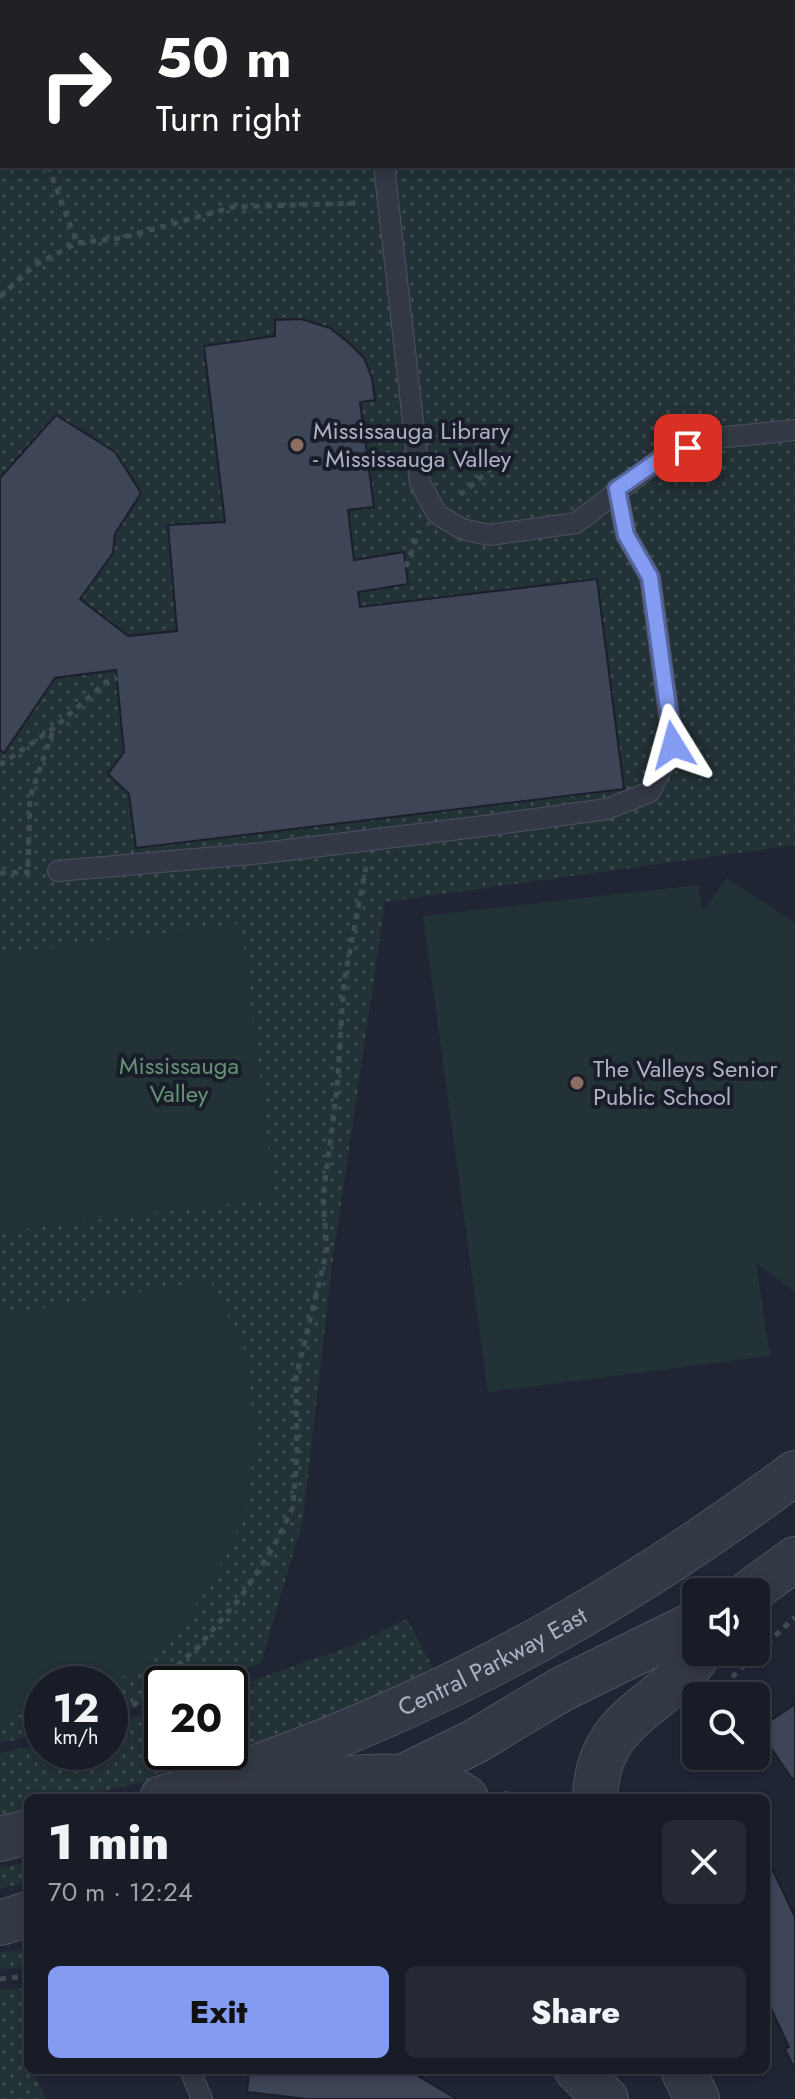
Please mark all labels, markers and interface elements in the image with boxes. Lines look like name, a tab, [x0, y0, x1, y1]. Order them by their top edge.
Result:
text: 50 m	[156, 17, 292, 98]
icon: right	[24, 32, 128, 136]
text: Turn right	[156, 92, 301, 144]
place label: Mississauga Library - Mississauga Valley	[313, 413, 511, 476]
pin	[654, 414, 722, 482]
icon: arrive	[666, 426, 710, 470]
marker: Mississauga Library - Mississauga Valley	[288, 436, 306, 454]
position arrow	[631, 703, 715, 787]
park label: Mississauga Valley	[119, 1048, 239, 1111]
place label: The Valleys Senior Public School	[593, 1051, 778, 1114]
marker: The Valleys Senior Public School	[568, 1074, 586, 1092]
map controls	[682, 1578, 770, 1770]
button: sound	[682, 1578, 770, 1666]
street label: Central Parkway East	[392, 1598, 593, 1725]
speed limit sign: 20	[144, 1666, 248, 1770]
text: 12	[53, 1679, 99, 1737]
button: search	[682, 1682, 770, 1770]
text: km/h	[53, 1723, 99, 1752]
text: 1 min	[48, 1808, 169, 1877]
button: close	[662, 1820, 746, 1904]
text: 70 m · 12:24	[48, 1873, 193, 1911]
button: Exit	[48, 1966, 389, 2058]
button: Share	[405, 1966, 746, 2058]

